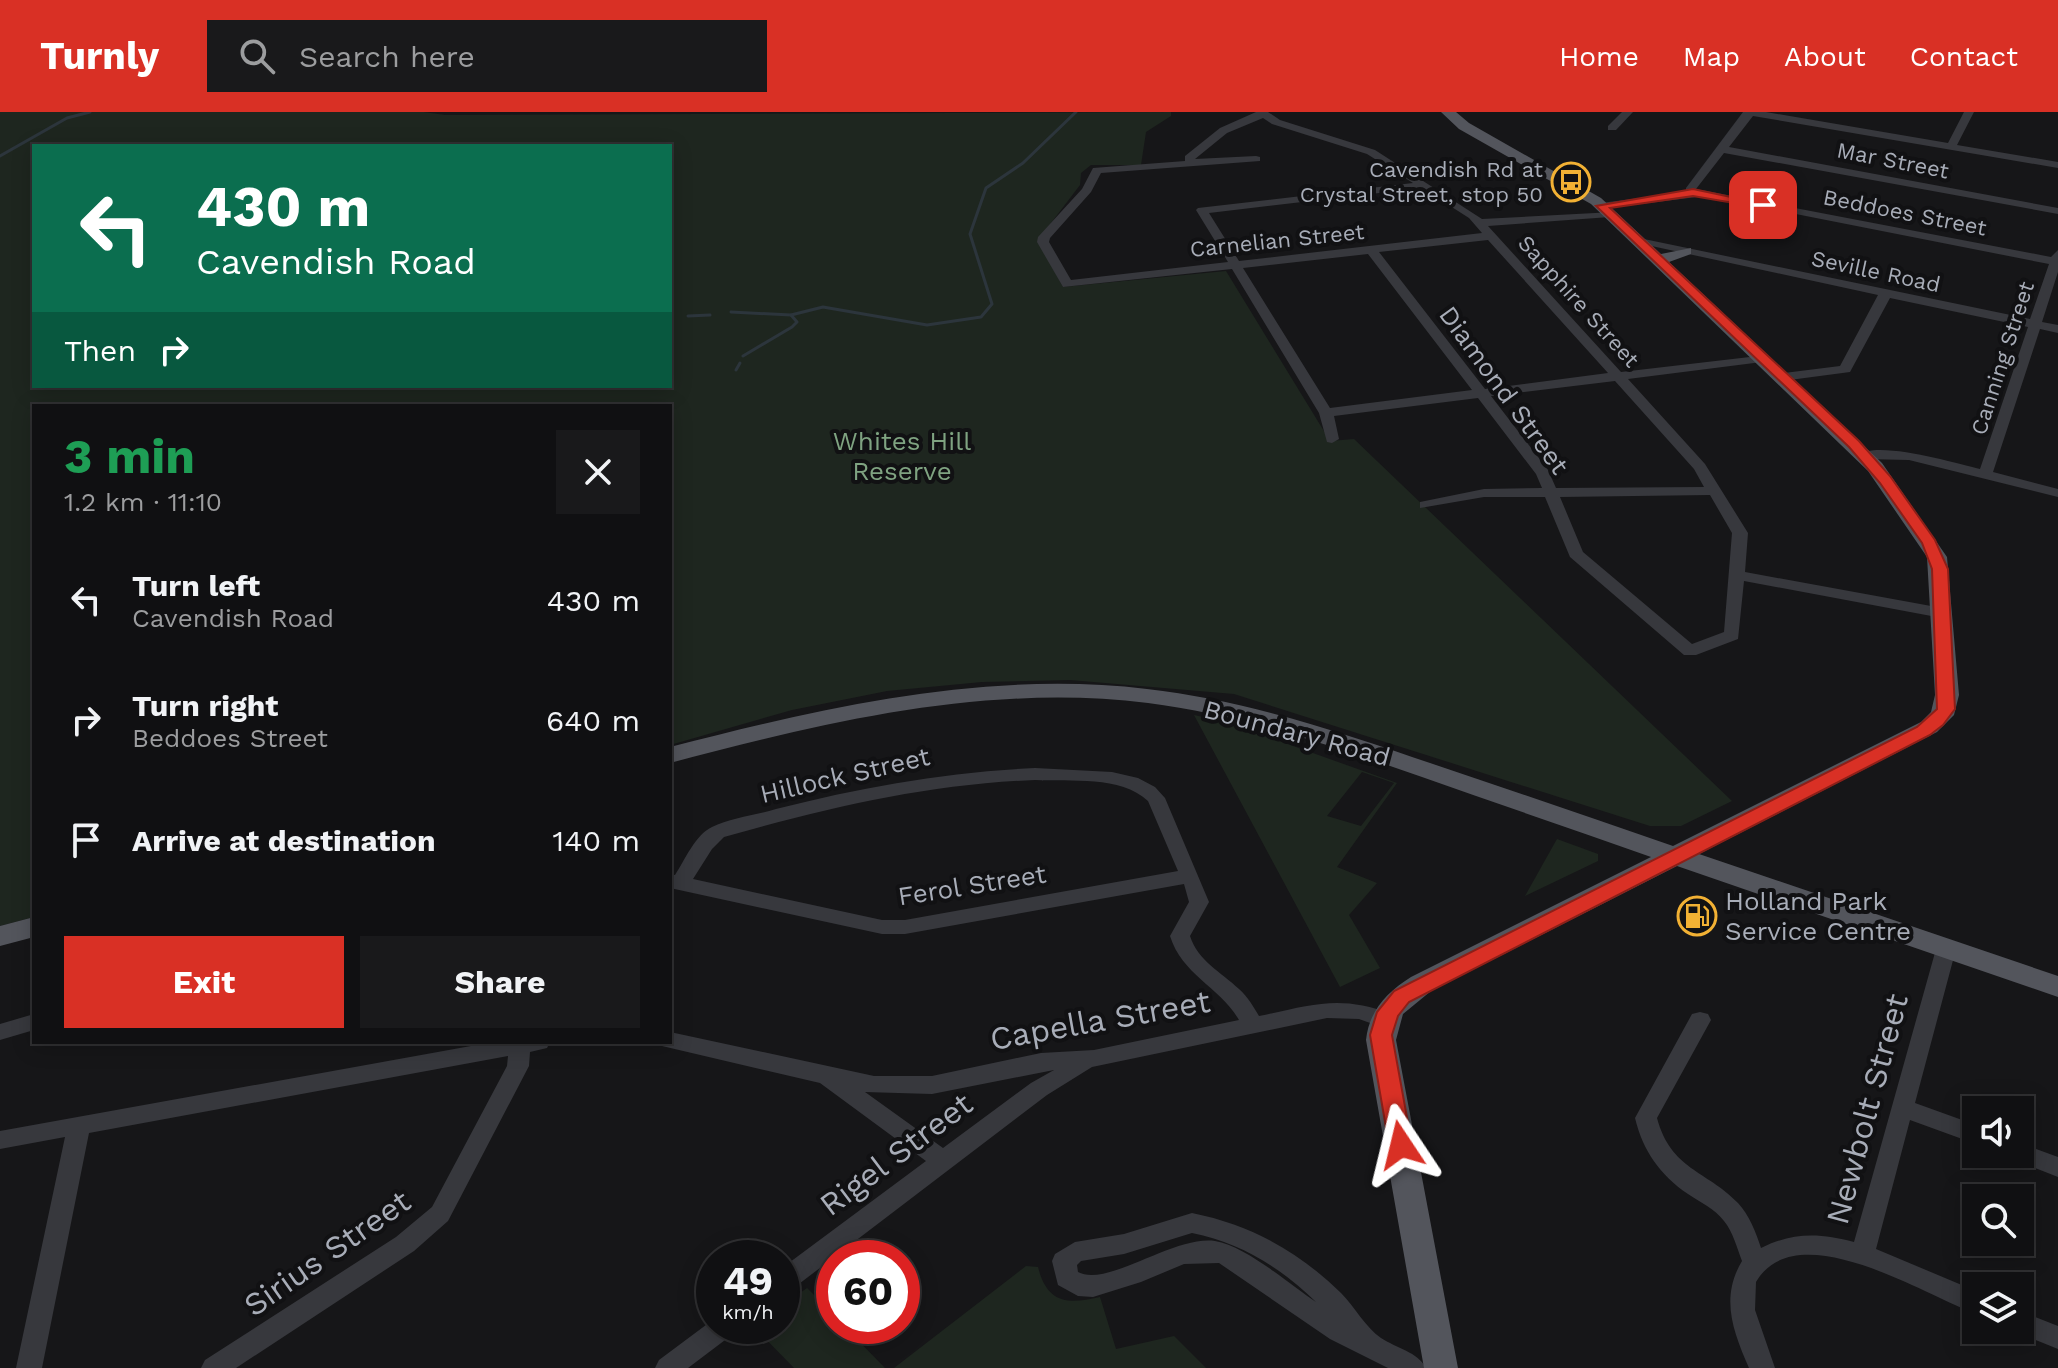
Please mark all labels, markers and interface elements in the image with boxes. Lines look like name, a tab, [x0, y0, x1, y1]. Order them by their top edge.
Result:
search box	[207, 20, 767, 92]
text: Turnly	[40, 34, 159, 78]
icon: search	[235, 34, 279, 78]
text: Search here	[299, 39, 475, 74]
text: Home	[1559, 40, 1639, 73]
text: Map	[1683, 40, 1740, 73]
text: About	[1784, 40, 1866, 73]
text: Contact	[1910, 40, 2018, 73]
street label: Mar Street	[1835, 137, 1951, 184]
place label: Cavendish Rd at Crystal Street, stop 50	[1300, 157, 1543, 207]
bus stop icon: Cavendish Rd at Crystal Street, stop 50	[1550, 161, 1592, 203]
pin	[1729, 171, 1797, 239]
text: 430 m	[196, 174, 370, 240]
icon: left	[64, 176, 168, 280]
icon: arrive	[1741, 183, 1785, 227]
street label: Beddoes Street	[1821, 184, 1989, 241]
street label: Carnelian Street	[1189, 219, 1365, 262]
street label: Sapphire Street	[1513, 230, 1644, 372]
text: Cavendish Road	[196, 241, 476, 283]
street label: Seville Road	[1809, 246, 1943, 297]
street label: Canning Street	[1966, 278, 2039, 438]
street label: Diamond Street	[1433, 300, 1575, 480]
icon: right	[152, 328, 196, 372]
text: Then	[64, 333, 136, 368]
park label: Whites Hill Reserve	[833, 426, 971, 486]
text: 3 min	[64, 428, 195, 485]
button: close	[556, 430, 640, 514]
text: 1.2 km · 11:10	[64, 487, 222, 517]
text: Turn left	[132, 568, 260, 603]
icon: left	[64, 578, 108, 622]
text: 430 m	[547, 583, 640, 618]
text: Cavendish Road	[132, 603, 334, 633]
text: Turn right	[132, 688, 278, 723]
street label: Boundary Road	[1201, 694, 1393, 772]
icon: right	[64, 698, 108, 742]
text: 640 m	[546, 703, 640, 738]
text: Beddoes Street	[132, 723, 328, 753]
street label: Hillock Street	[757, 741, 933, 809]
icon: arrive	[64, 818, 108, 862]
text: Arrive at destination	[132, 823, 436, 858]
text: 140 m	[552, 823, 640, 858]
street label: Ferol Street	[896, 858, 1048, 912]
place label: Holland Park Service Centre	[1725, 886, 1911, 946]
fuel station icon: Holland Park Service Centre	[1676, 895, 1718, 937]
button: Exit	[64, 936, 344, 1028]
button: Share	[360, 936, 640, 1028]
street label: Capella Street	[987, 982, 1213, 1058]
street label: Newbolt Street	[1818, 990, 1916, 1228]
street label: Rigel Street	[812, 1084, 980, 1224]
map controls	[1962, 1096, 2034, 1344]
button: sound	[1962, 1096, 2034, 1168]
position arrow	[1359, 1103, 1443, 1187]
street label: Sirius Street	[237, 1182, 417, 1324]
button: search	[1962, 1184, 2034, 1256]
speed limit sign: 60	[816, 1240, 920, 1344]
text: 49	[723, 1258, 773, 1305]
button: layers	[1962, 1272, 2034, 1344]
text: km/h	[722, 1300, 774, 1324]

